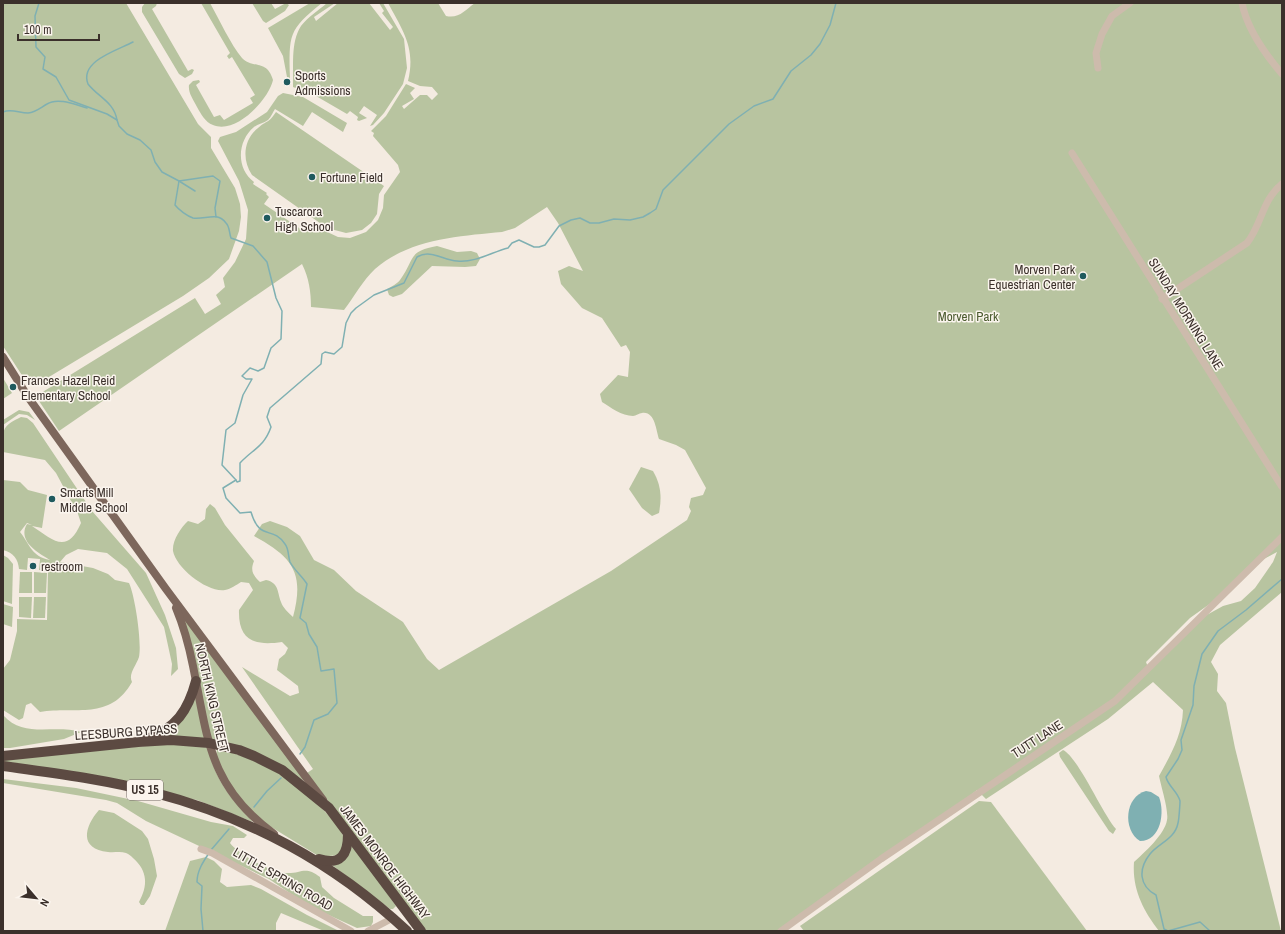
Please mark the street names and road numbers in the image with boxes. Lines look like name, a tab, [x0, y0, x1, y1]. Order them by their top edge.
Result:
street label: SUNDAY MORNING LANE	[1145, 255, 1227, 373]
street label: NORTH KING STREET	[191, 642, 233, 755]
street label: TUTT LANE	[1008, 716, 1066, 762]
street label: LEESBURG BYPASS	[74, 720, 178, 744]
road number: US 15	[127, 780, 163, 800]
street label: JAMES MONROE HIGHWAY	[336, 801, 434, 923]
street label: LITTLE SPRING ROAD	[230, 843, 336, 915]

